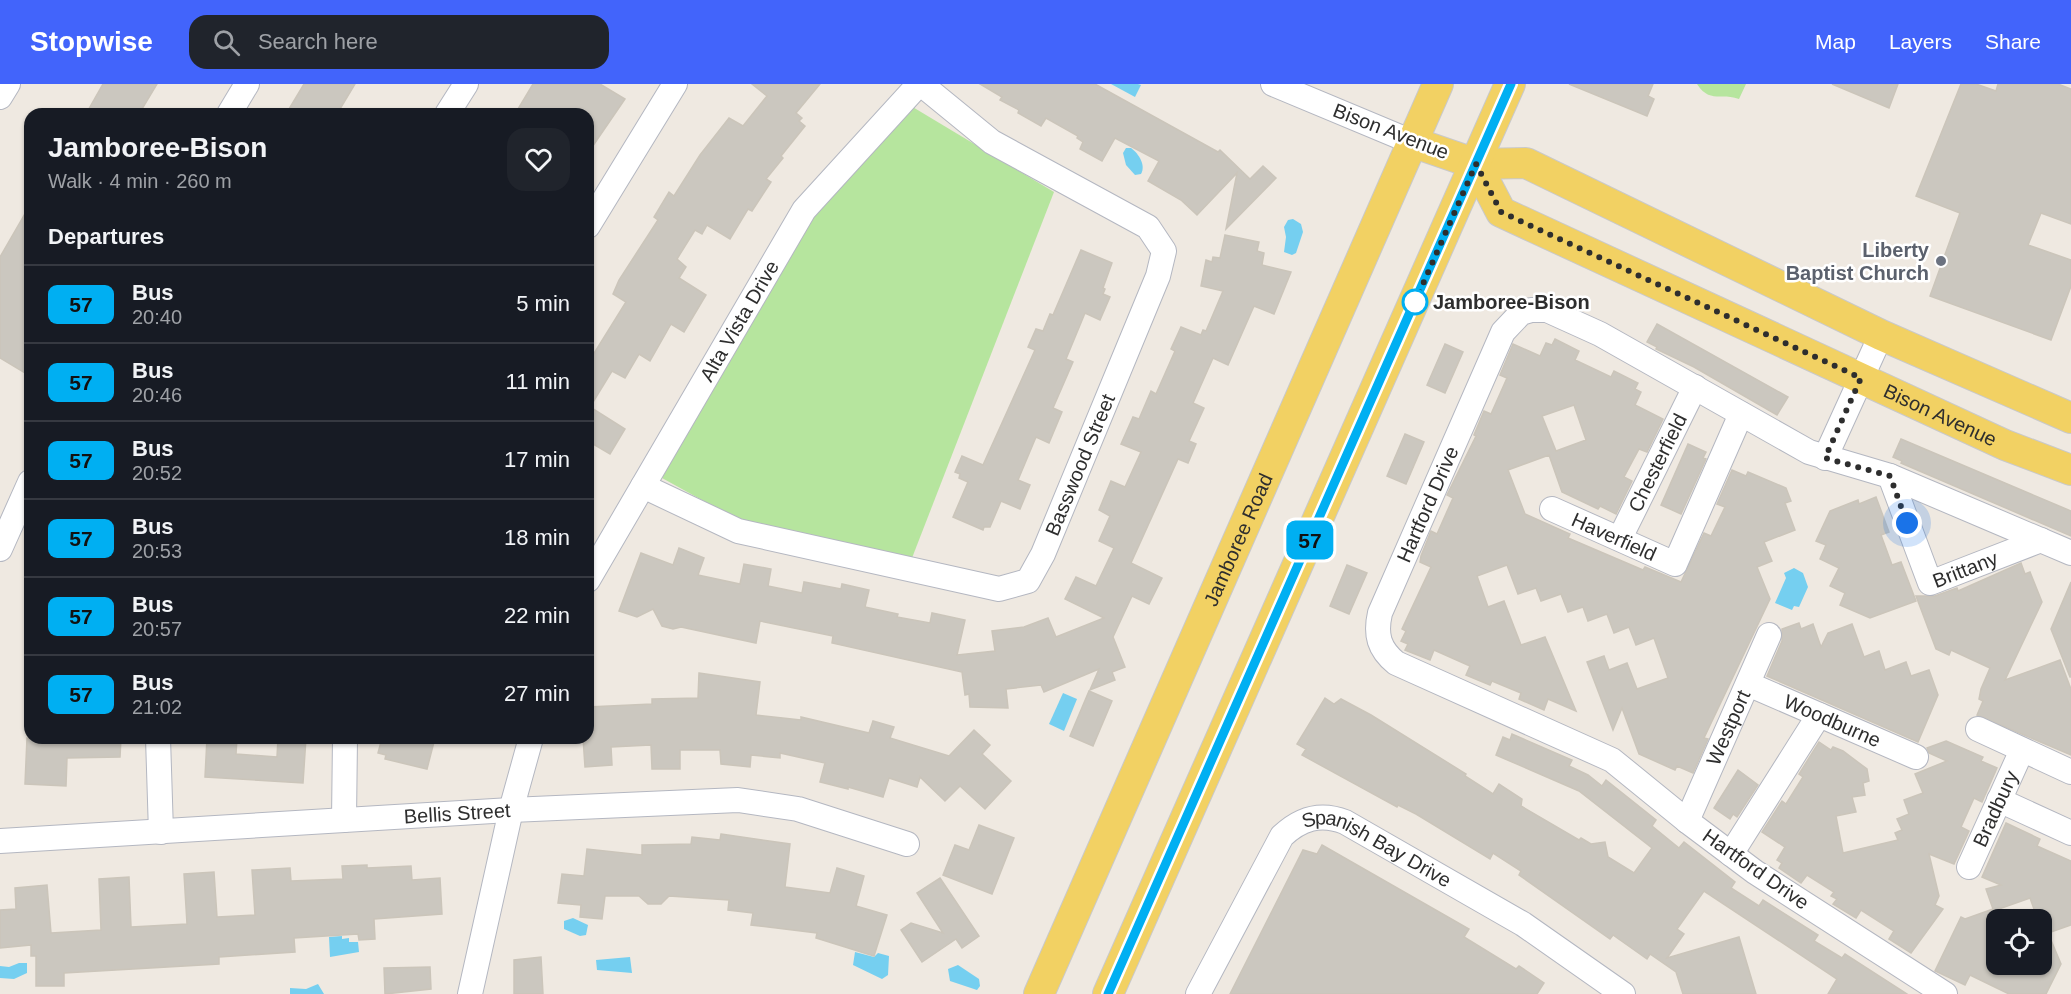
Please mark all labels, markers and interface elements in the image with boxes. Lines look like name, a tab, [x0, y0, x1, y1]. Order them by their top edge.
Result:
search box	[189, 15, 609, 69]
text: Stopwise	[30, 26, 153, 57]
icon: search	[210, 26, 243, 59]
text: Search here	[258, 29, 378, 54]
text: Map	[1815, 30, 1856, 53]
text: Layers	[1889, 30, 1952, 53]
text: Share	[1985, 30, 2041, 53]
street label: Bison Avenue	[1330, 99, 1452, 163]
button: heart	[507, 128, 570, 191]
text: Jamboree-Bison	[48, 132, 267, 163]
text: Walk · 4 min · 260 m	[48, 170, 232, 192]
text: Departures	[48, 224, 164, 249]
place label: Liberty Baptist Church	[1786, 239, 1930, 284]
marker: Liberty Baptist Church	[1934, 254, 1948, 268]
street label: Alta Vista Drive	[695, 256, 783, 385]
text: Bus	[132, 280, 174, 305]
marker: Jamboree-Bison	[1402, 289, 1428, 315]
text: 5 min	[516, 291, 570, 316]
place label: Jamboree-Bison	[1433, 291, 1590, 313]
text: 57	[69, 293, 93, 316]
text: 20:40	[132, 306, 182, 328]
text: Bus	[132, 358, 174, 383]
text: 11 min	[506, 369, 570, 394]
text: 57	[69, 371, 93, 394]
street label: Bison Avenue	[1880, 379, 2000, 451]
text: 20:46	[132, 384, 182, 406]
street label: Basswood Street	[1041, 390, 1119, 539]
street label: Chesterfield	[1624, 410, 1691, 515]
text: Bus	[132, 436, 174, 461]
street label: Hartford Drive	[1393, 443, 1463, 566]
text: 17 min	[504, 447, 570, 472]
text: 57	[69, 449, 93, 472]
text: 20:52	[132, 462, 182, 484]
street label: Jamboree Road	[1200, 470, 1277, 609]
street label: Haverfield	[1568, 508, 1660, 565]
your location	[1892, 508, 1922, 538]
text: Bus	[132, 514, 174, 539]
line badge: 57	[1283, 520, 1337, 560]
text: 18 min	[504, 525, 570, 550]
text: 57	[69, 527, 93, 550]
text: 57	[1298, 529, 1322, 552]
text: 20:53	[132, 540, 182, 562]
street label: Brittany	[1930, 547, 2001, 592]
text: Bus	[132, 592, 174, 617]
text: 22 min	[504, 603, 570, 628]
text: 57	[69, 605, 93, 628]
text: 20:57	[132, 618, 182, 640]
text: Bus	[132, 670, 174, 695]
text: 27 min	[504, 681, 570, 706]
text: 57	[69, 683, 93, 706]
street label: Westport	[1702, 686, 1754, 769]
street label: Woodburne	[1781, 690, 1884, 751]
text: 21:02	[132, 696, 182, 718]
street label: Bradbury	[1969, 767, 2022, 850]
street label: Bellis Street	[403, 799, 512, 827]
street label: Spanish Bay Drive	[1299, 806, 1455, 892]
street label: Hartford Drive	[1699, 824, 1813, 914]
map controls	[1986, 909, 2052, 975]
button: locate	[1986, 909, 2052, 975]

